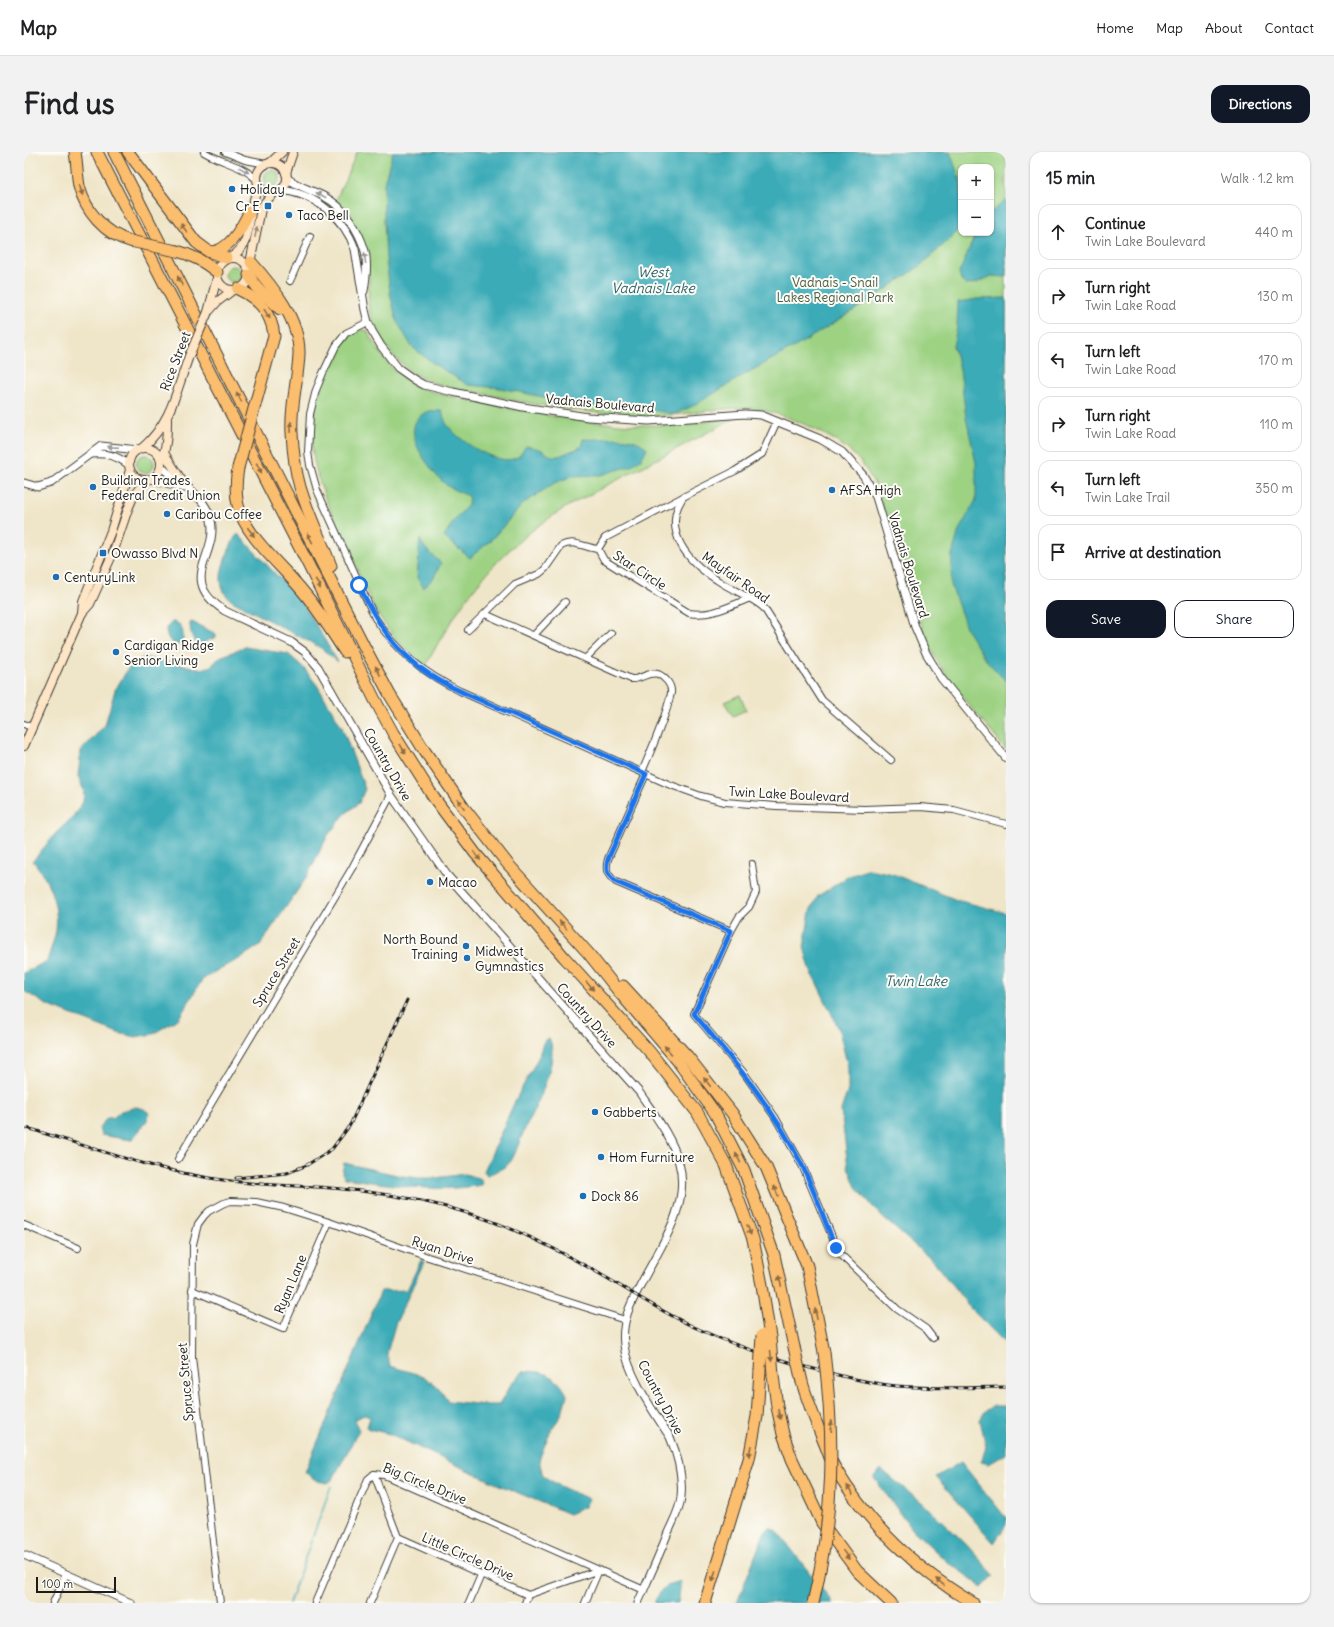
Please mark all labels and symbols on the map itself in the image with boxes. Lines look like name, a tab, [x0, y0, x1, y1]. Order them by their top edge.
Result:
one-way arrow	[239, 167, 250, 174]
place label: Holiday	[240, 181, 285, 198]
marker: Holiday	[227, 184, 237, 194]
one-way arrow	[78, 185, 84, 197]
one-way arrow	[315, 191, 326, 198]
place label: Cr E	[235, 198, 260, 215]
marker: Cr E	[263, 201, 273, 211]
place label: Taco Bell	[297, 207, 349, 224]
marker: Taco Bell	[284, 210, 294, 220]
one-way arrow	[180, 223, 188, 234]
one-way arrow	[253, 226, 259, 238]
one-way arrow	[362, 252, 369, 264]
water label: West Vadnais Lake	[611, 263, 696, 297]
park label: Vadnais - Snail Lakes Regional Park	[776, 274, 894, 306]
one-way arrow	[177, 275, 183, 287]
one-way arrow	[263, 309, 271, 319]
street label: Rice Street	[156, 328, 195, 393]
street label: Vadnais Boulevard	[545, 390, 655, 417]
one-way arrow	[235, 391, 242, 403]
one-way arrow	[288, 421, 295, 433]
one-way arrow	[106, 443, 119, 450]
one-way arrow	[256, 463, 262, 474]
place label: Building Trades Federal Credit Union	[101, 472, 221, 504]
marker: Building Trades Federal Credit Union	[88, 482, 98, 492]
place label: AFSA High	[840, 482, 902, 499]
marker: AFSA High	[827, 485, 837, 495]
place label: Caribou Coffee	[175, 506, 262, 523]
marker: Caribou Coffee	[162, 509, 172, 519]
street label: Vadnais Boulevard	[884, 510, 933, 620]
one-way arrow	[247, 526, 256, 537]
one-way arrow	[307, 532, 313, 544]
place label: Owasso Blvd N	[111, 545, 198, 562]
street label: Star Circle	[610, 547, 670, 594]
marker: Owasso Blvd N	[98, 548, 108, 558]
street label: Mayfair Road	[699, 548, 773, 607]
place label: CenturyLink	[64, 569, 136, 586]
marker: CenturyLink	[51, 572, 61, 582]
route start	[350, 576, 368, 594]
one-way arrow	[315, 578, 321, 590]
place label: Cardigan Ridge Senior Living	[124, 637, 214, 669]
marker: Cardigan Ridge Senior Living	[111, 647, 121, 657]
one-way arrow	[374, 666, 381, 677]
street label: Country Drive	[360, 725, 415, 804]
one-way arrow	[400, 743, 407, 755]
street label: Twin Lake Boulevard	[728, 783, 850, 806]
one-way arrow	[457, 799, 465, 809]
one-way arrow	[473, 851, 482, 862]
place label: Macao	[438, 874, 477, 891]
marker: Macao	[425, 877, 435, 887]
one-way arrow	[558, 920, 568, 930]
place label: North Bound Training	[383, 931, 458, 963]
street label: Spruce Street	[249, 934, 304, 1010]
marker: North Bound Training	[461, 941, 471, 951]
place label: Midwest Gymnastics	[475, 943, 544, 975]
marker: Midwest Gymnastics	[462, 953, 472, 963]
water label: Twin Lake	[885, 972, 949, 990]
street label: Country Drive	[553, 979, 620, 1051]
one-way arrow	[585, 981, 595, 991]
one-way arrow	[663, 1044, 672, 1055]
one-way arrow	[703, 1076, 712, 1087]
place label: Gabberts	[603, 1104, 657, 1121]
marker: Gabberts	[590, 1107, 600, 1117]
place label: Hom Furniture	[609, 1149, 694, 1166]
marker: Hom Furniture	[596, 1152, 606, 1162]
one-way arrow	[735, 1152, 741, 1164]
one-way arrow	[773, 1186, 779, 1197]
place label: Dock 86	[591, 1188, 639, 1205]
marker: Dock 86	[578, 1191, 588, 1201]
one-way arrow	[747, 1225, 753, 1237]
street label: Ryan Drive	[410, 1232, 476, 1269]
route end	[827, 1239, 845, 1257]
street label: Ryan Lane	[270, 1252, 311, 1316]
one-way arrow	[776, 1275, 782, 1287]
one-way arrow	[813, 1308, 819, 1320]
street label: Spruce Street	[174, 1341, 197, 1422]
one-way arrow	[768, 1350, 775, 1362]
street label: Country Drive	[634, 1357, 687, 1437]
one-way arrow	[776, 1407, 782, 1420]
one-way arrow	[828, 1420, 835, 1432]
one-way arrow	[747, 1445, 753, 1457]
street label: Big Circle Drive	[380, 1459, 469, 1508]
one-way arrow	[846, 1485, 854, 1495]
street label: Little Circle Drive	[419, 1529, 516, 1584]
one-way arrow	[841, 1550, 849, 1560]
one-way arrow	[711, 1570, 717, 1582]
scale bar	[36, 1575, 116, 1594]
one-way arrow	[935, 1578, 946, 1587]

